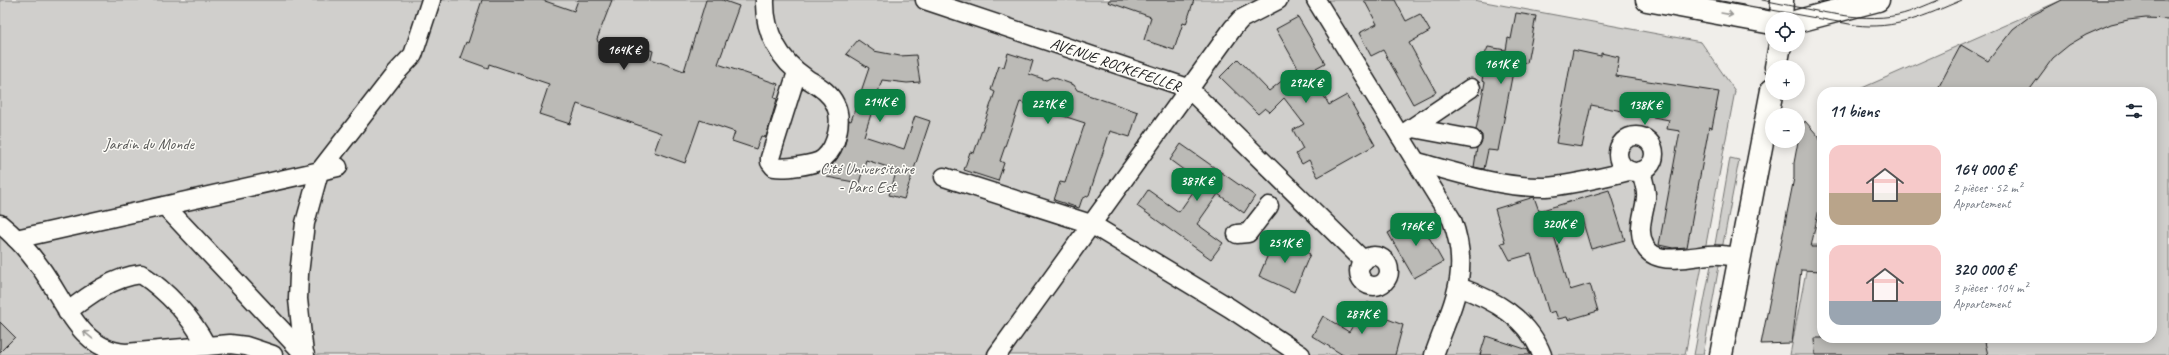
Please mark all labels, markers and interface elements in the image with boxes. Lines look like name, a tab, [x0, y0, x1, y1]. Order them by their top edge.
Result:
one-way arrow	[1720, 10, 1733, 18]
map controls	[1765, 12, 1805, 148]
button: locate	[1765, 12, 1805, 52]
street label: AVENUE ROCKEFELLER	[1048, 33, 1185, 97]
pin: 164K €	[591, 37, 657, 71]
text: 164K €	[607, 42, 641, 58]
pin: 161K €	[1468, 51, 1534, 85]
text: 161K €	[1484, 56, 1518, 72]
button: +	[1765, 60, 1805, 100]
pin: 292K €	[1273, 70, 1339, 104]
text: 292K €	[1290, 75, 1323, 91]
pin: 214K €	[847, 89, 913, 123]
pin: 229K €	[1015, 91, 1081, 125]
pin: 138K €	[1612, 92, 1678, 126]
text: 214K €	[863, 94, 897, 110]
text: 229K €	[1032, 96, 1065, 112]
text: 138K €	[1628, 97, 1662, 113]
icon: filters	[2123, 100, 2145, 122]
text: 11 biens	[1829, 101, 1879, 122]
button: −	[1765, 108, 1805, 148]
park label: Jardin du Monde	[103, 134, 196, 154]
park label: Cité Universitaire - Parc Est	[820, 159, 916, 197]
text: 164 000 €	[1953, 159, 2015, 180]
icon: home	[1861, 161, 1909, 209]
pin: 387K €	[1164, 168, 1230, 202]
text: 387K €	[1180, 173, 1214, 189]
text: 2 pièces · 52 m²	[1953, 180, 2022, 196]
text: Appartement	[1953, 196, 2011, 212]
pin: 320K €	[1526, 211, 1592, 245]
pin: 176K €	[1383, 213, 1449, 247]
text: 320K €	[1542, 216, 1576, 232]
text: 176K €	[1399, 218, 1433, 234]
pin: 251K €	[1252, 230, 1318, 264]
text: 251K €	[1269, 235, 1301, 251]
text: 320 000 €	[1953, 259, 2015, 280]
icon: home	[1861, 261, 1909, 309]
text: 3 pièces · 104 m²	[1953, 280, 2028, 296]
text: Appartement	[1953, 296, 2011, 312]
pin: 287K €	[1329, 301, 1395, 335]
text: 287K €	[1345, 306, 1379, 322]
one-way arrow	[82, 331, 93, 340]

